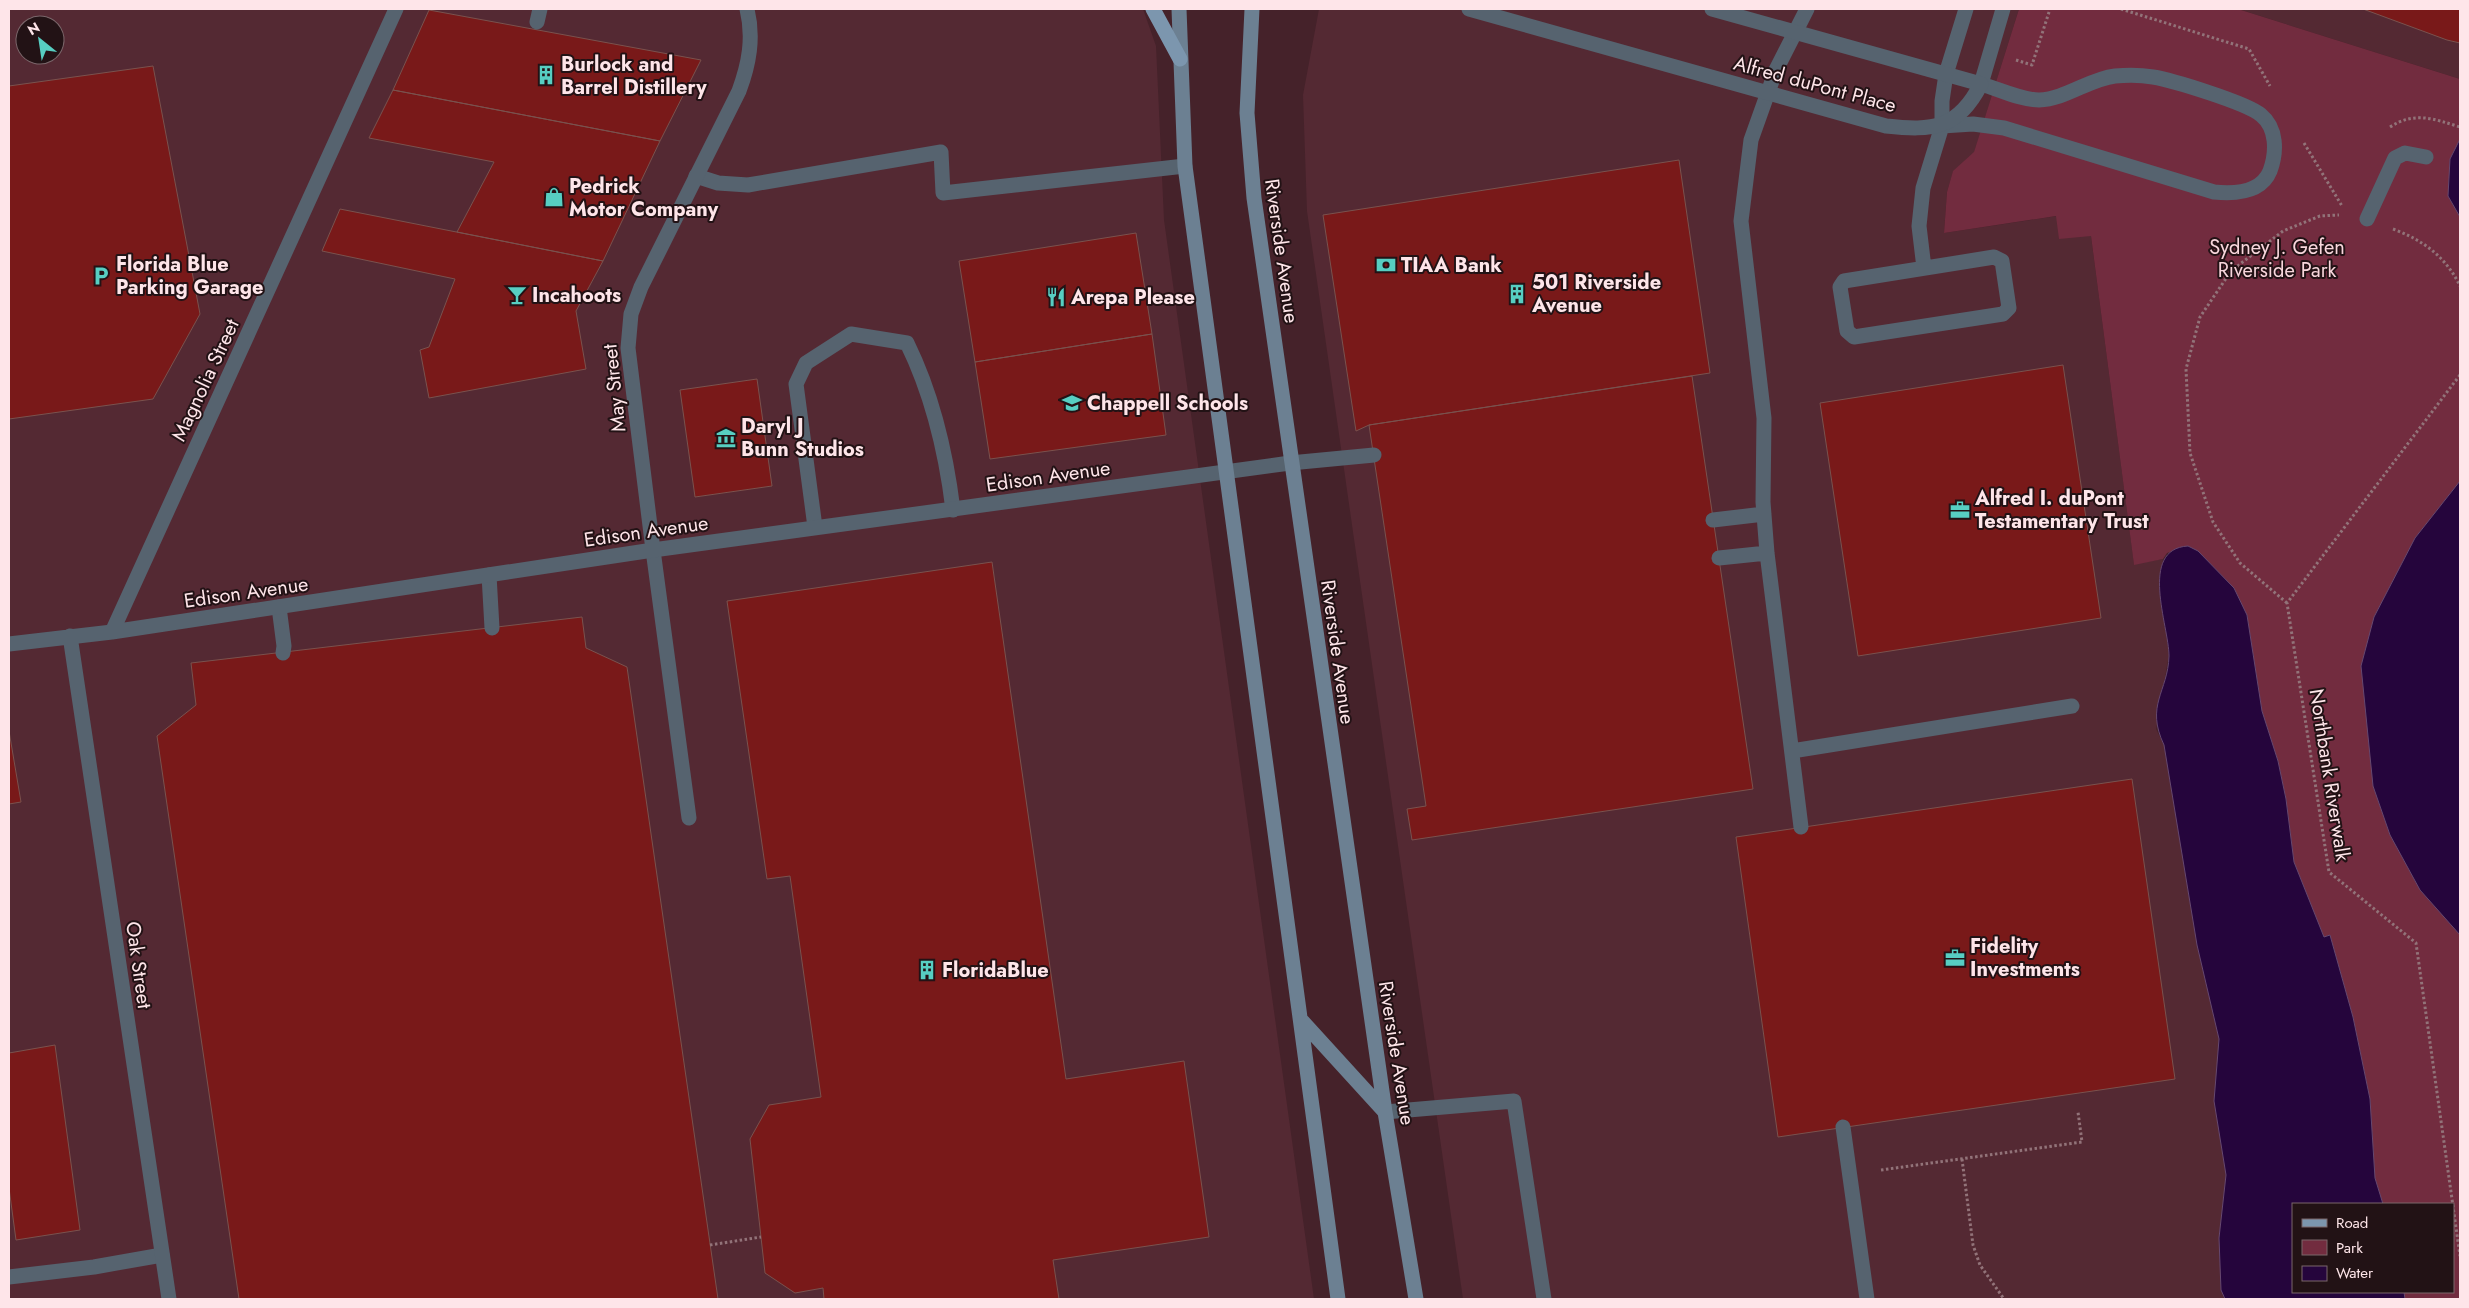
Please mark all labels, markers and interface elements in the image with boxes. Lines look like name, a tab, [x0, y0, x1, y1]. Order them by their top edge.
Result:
north arrow	[15, 15, 65, 65]
text: N	[24, 17, 43, 40]
street label: Alfred duPont Place	[1730, 49, 1899, 120]
place label: Burlock and Barrel Distillery	[561, 50, 707, 102]
building icon: Burlock and Barrel Distillery	[535, 64, 557, 86]
place label: Pedrick Motor Company	[569, 172, 719, 224]
street label: Riverside Avenue	[1257, 177, 1306, 325]
shop icon: Pedrick Motor Company	[543, 186, 565, 208]
park label: Sydney J. Gefen Riverside Park	[2209, 233, 2345, 285]
place label: Florida Blue Parking Garage	[116, 250, 263, 302]
place label: TIAA Bank	[1401, 251, 1502, 280]
bank icon: TIAA Bank	[1375, 254, 1397, 276]
parking icon: Florida Blue Parking Garage	[90, 265, 112, 287]
place label: 501 Riverside Avenue	[1531, 268, 1661, 320]
place label: Incahoots	[532, 281, 621, 310]
place label: Arepa Please	[1070, 283, 1195, 312]
building icon: 501 Riverside Avenue	[1506, 283, 1528, 305]
bar icon: Incahoots	[506, 284, 528, 306]
restaurant icon: Arepa Please	[1045, 286, 1067, 308]
street label: Magnolia Street	[164, 314, 247, 446]
street label: May Street	[595, 342, 634, 433]
place label: Chappell Schools	[1087, 389, 1248, 418]
school or university icon: Chappell Schools	[1061, 392, 1083, 414]
place label: Daryl J Bunn Studios	[741, 412, 864, 464]
museum icon: Daryl J Bunn Studios	[715, 427, 737, 449]
street label: Edison Avenue	[984, 453, 1112, 500]
place label: Alfred I. duPont Testamentary Trust	[1974, 484, 2149, 536]
office icon: Alfred I. duPont Testamentary Trust	[1949, 499, 1971, 521]
street label: Edison Avenue	[582, 508, 710, 555]
street label: Edison Avenue	[182, 569, 310, 616]
street label: Riverside Avenue	[1313, 578, 1362, 726]
street label: Northbank Riverwalk	[2302, 687, 2357, 864]
street label: Oak Street	[118, 920, 159, 1011]
place label: Fidelity Investments	[1970, 932, 2080, 984]
office icon: Fidelity Investments	[1944, 947, 1966, 969]
place label: FloridaBlue	[942, 956, 1049, 985]
building icon: FloridaBlue	[916, 959, 938, 981]
street label: Riverside Avenue	[1371, 979, 1422, 1127]
legend	[2292, 1203, 2454, 1293]
text: Road	[2336, 1212, 2368, 1234]
text: Park	[2336, 1237, 2363, 1259]
text: Water	[2336, 1262, 2374, 1284]

